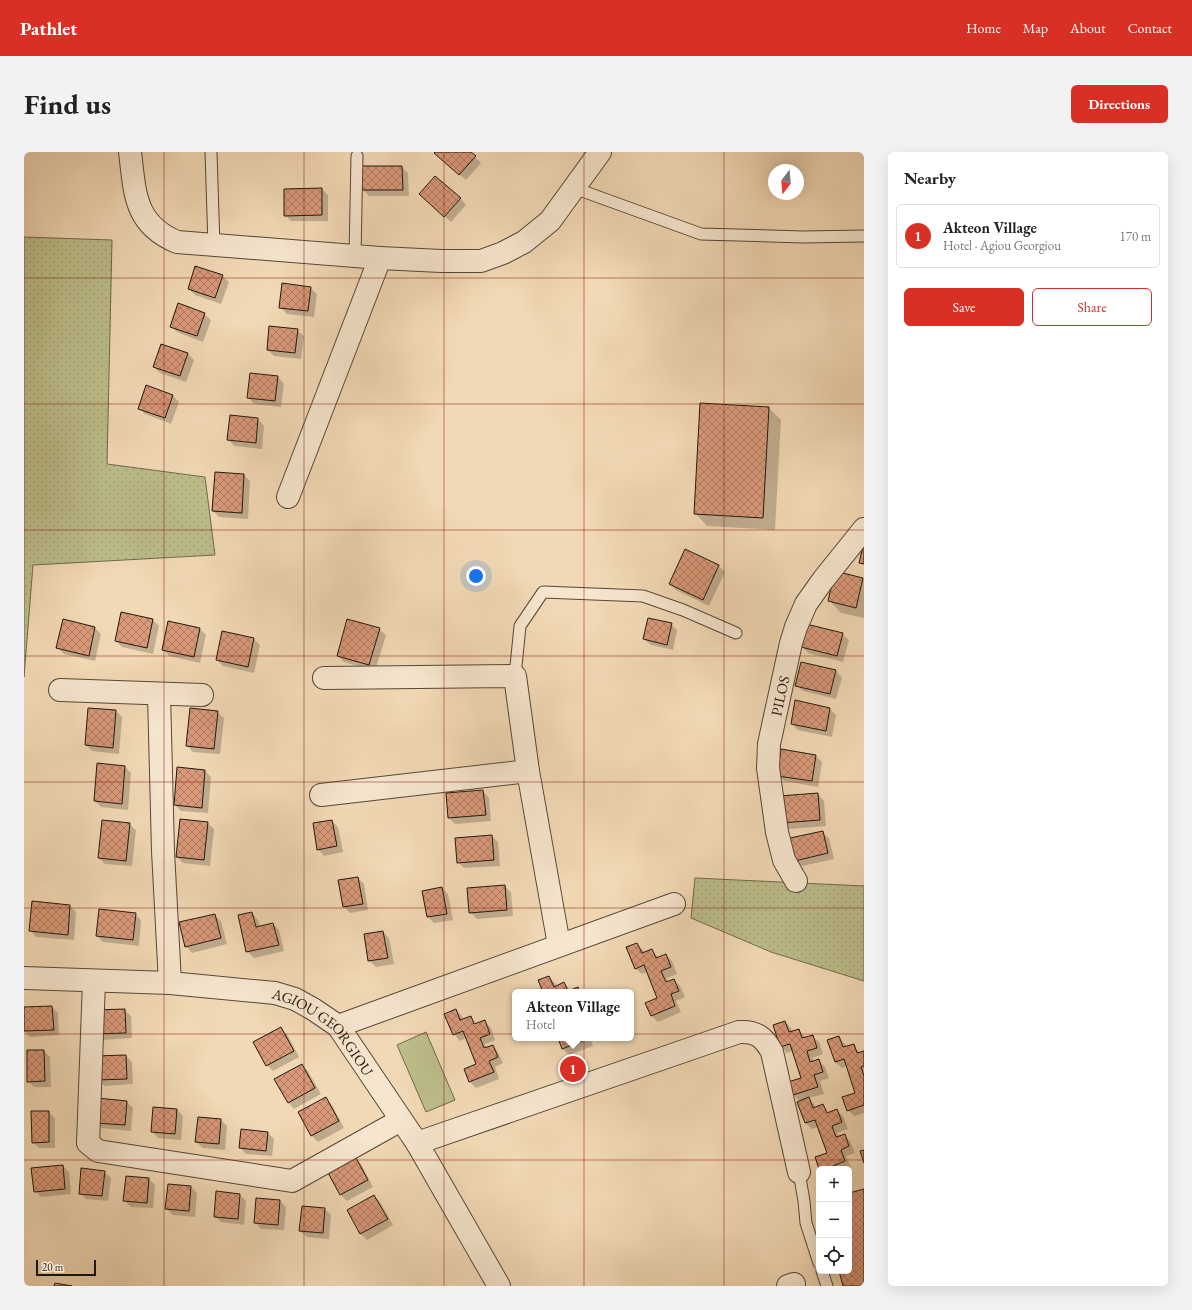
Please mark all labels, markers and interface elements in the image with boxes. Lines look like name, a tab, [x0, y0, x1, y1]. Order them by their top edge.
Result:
text: Pathlet	[20, 16, 77, 41]
text: Home	[966, 19, 1001, 37]
text: Map	[1023, 19, 1048, 37]
text: About	[1070, 19, 1106, 37]
text: Contact	[1128, 19, 1172, 37]
button: Directions	[1071, 85, 1168, 123]
text: Find us	[24, 86, 111, 122]
north arrow	[768, 164, 804, 200]
text: Nearby	[904, 167, 956, 189]
text: Akteon Village	[943, 218, 1037, 237]
text: 1	[915, 228, 921, 245]
text: 170 m	[1120, 228, 1151, 245]
text: Hotel · Agiou Georgiou	[943, 237, 1061, 254]
button: Save	[904, 288, 1024, 326]
button: Share	[1032, 288, 1152, 326]
your location	[466, 566, 486, 586]
street label: PILOS	[766, 674, 793, 718]
street label: AGIOU GEORGIOU	[269, 983, 378, 1079]
popup	[512, 989, 634, 1041]
text: Akteon Village	[526, 997, 620, 1016]
text: Hotel	[526, 1016, 555, 1033]
pin: 1	[560, 1054, 586, 1084]
map controls	[816, 1166, 852, 1274]
button: +	[816, 1166, 852, 1202]
button: −	[816, 1202, 852, 1238]
button: locate	[816, 1238, 852, 1274]
scale bar	[36, 1258, 96, 1277]
text: 20 m	[42, 1260, 63, 1274]

